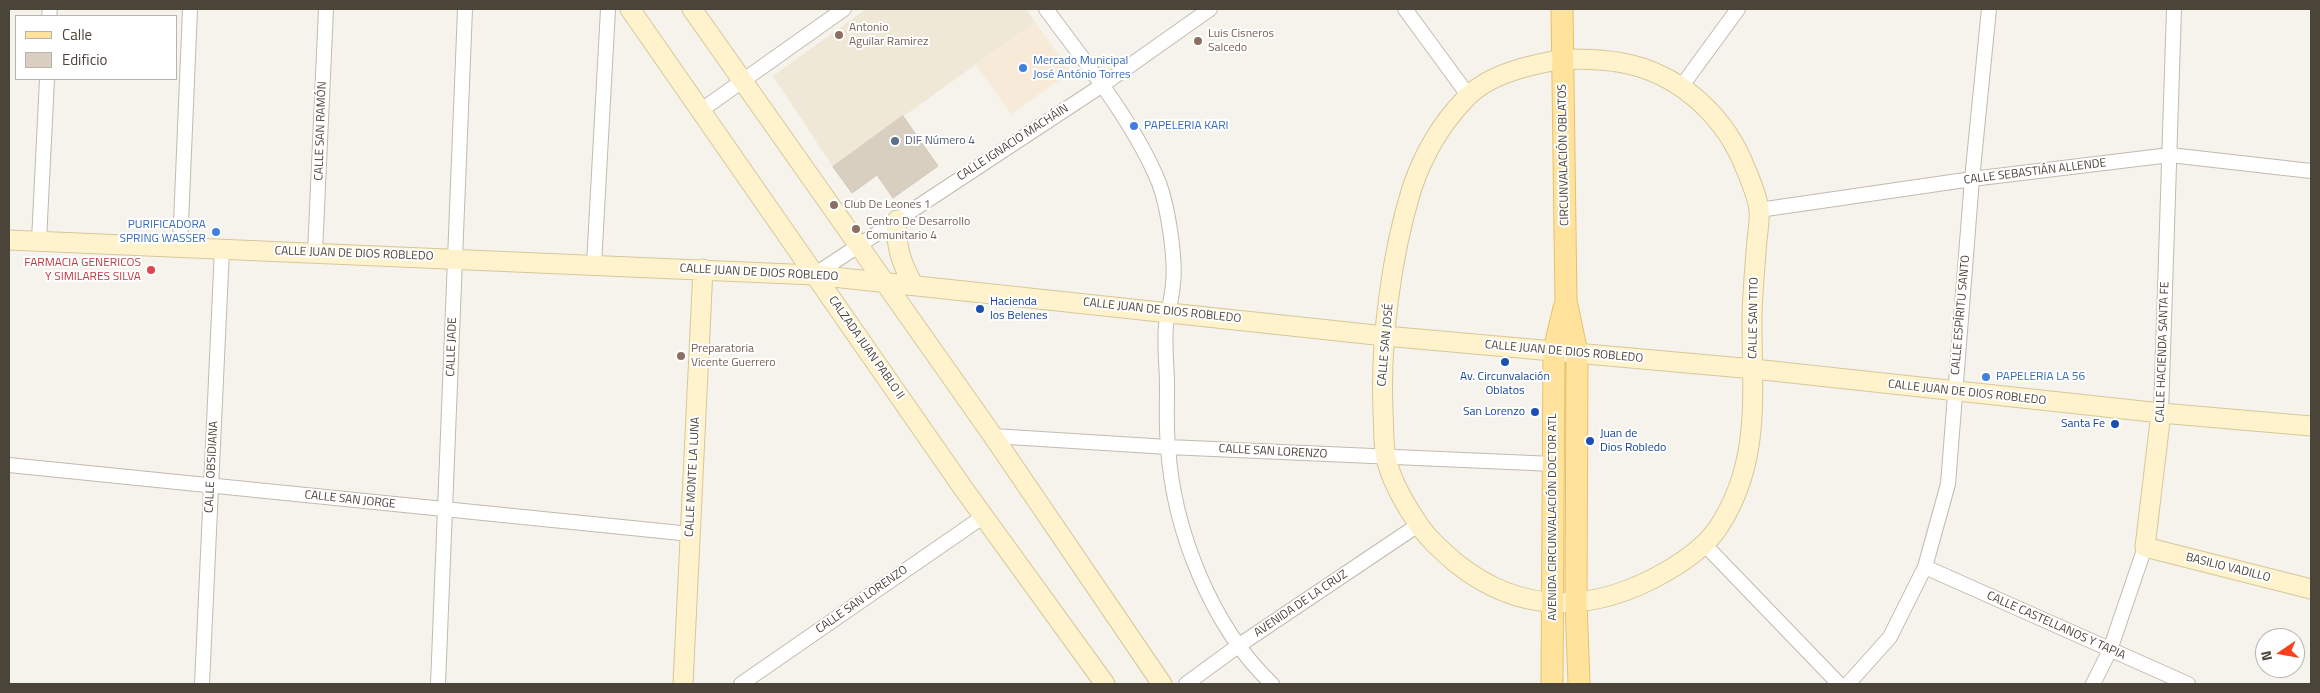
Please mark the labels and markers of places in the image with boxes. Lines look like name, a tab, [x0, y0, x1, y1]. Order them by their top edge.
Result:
place label: Antonio Aguilar Ramirez	[849, 21, 928, 49]
place label: Luis Cisneros Salcedo	[1208, 27, 1274, 55]
marker: Antonio Aguilar Ramirez	[833, 29, 845, 41]
marker: Luis Cisneros Salcedo	[1192, 35, 1204, 47]
place label: Mercado Municipal José António Torres	[1033, 54, 1131, 82]
marker: Mercado Municipal José António Torres	[1017, 62, 1029, 74]
place label: PAPELERIA KARI	[1144, 119, 1228, 133]
marker: PAPELERIA KARI	[1128, 120, 1140, 132]
place label: DIF Número 4	[905, 134, 975, 148]
marker: DIF Número 4	[889, 135, 901, 147]
place label: Club De Leones 1	[844, 198, 931, 212]
marker: Club De Leones 1	[828, 199, 840, 211]
place label: Centro De Desarrollo Comunitario 4	[866, 215, 970, 243]
place label: PURIFICADORA SPRING WASSER	[119, 218, 206, 246]
marker: Centro De Desarrollo Comunitario 4	[850, 223, 862, 235]
marker: PURIFICADORA SPRING WASSER	[210, 226, 222, 238]
place label: FARMACIA GENERICOS Y SIMILARES SILVA	[24, 256, 141, 284]
marker: FARMACIA GENERICOS Y SIMILARES SILVA	[145, 264, 157, 276]
place label: Hacienda los Belenes	[990, 295, 1048, 323]
marker: Hacienda los Belenes	[974, 303, 986, 315]
place label: Preparatoria Vicente Guerrero	[691, 342, 776, 370]
marker: Preparatoria Vicente Guerrero	[675, 350, 687, 362]
marker: Av. Circunvalación Oblatos	[1499, 356, 1511, 368]
place label: Av. Circunvalación Oblatos	[1460, 370, 1550, 398]
place label: PAPELERIA LA 56	[1996, 370, 2085, 384]
marker: PAPELERIA LA 56	[1980, 371, 1992, 383]
place label: San Lorenzo	[1463, 405, 1525, 419]
marker: San Lorenzo	[1529, 406, 1541, 418]
place label: Santa Fe	[2061, 417, 2105, 431]
marker: Santa Fe	[2109, 418, 2121, 430]
place label: Juan de Dios Robledo	[1600, 427, 1666, 455]
marker: Juan de Dios Robledo	[1584, 435, 1596, 447]

